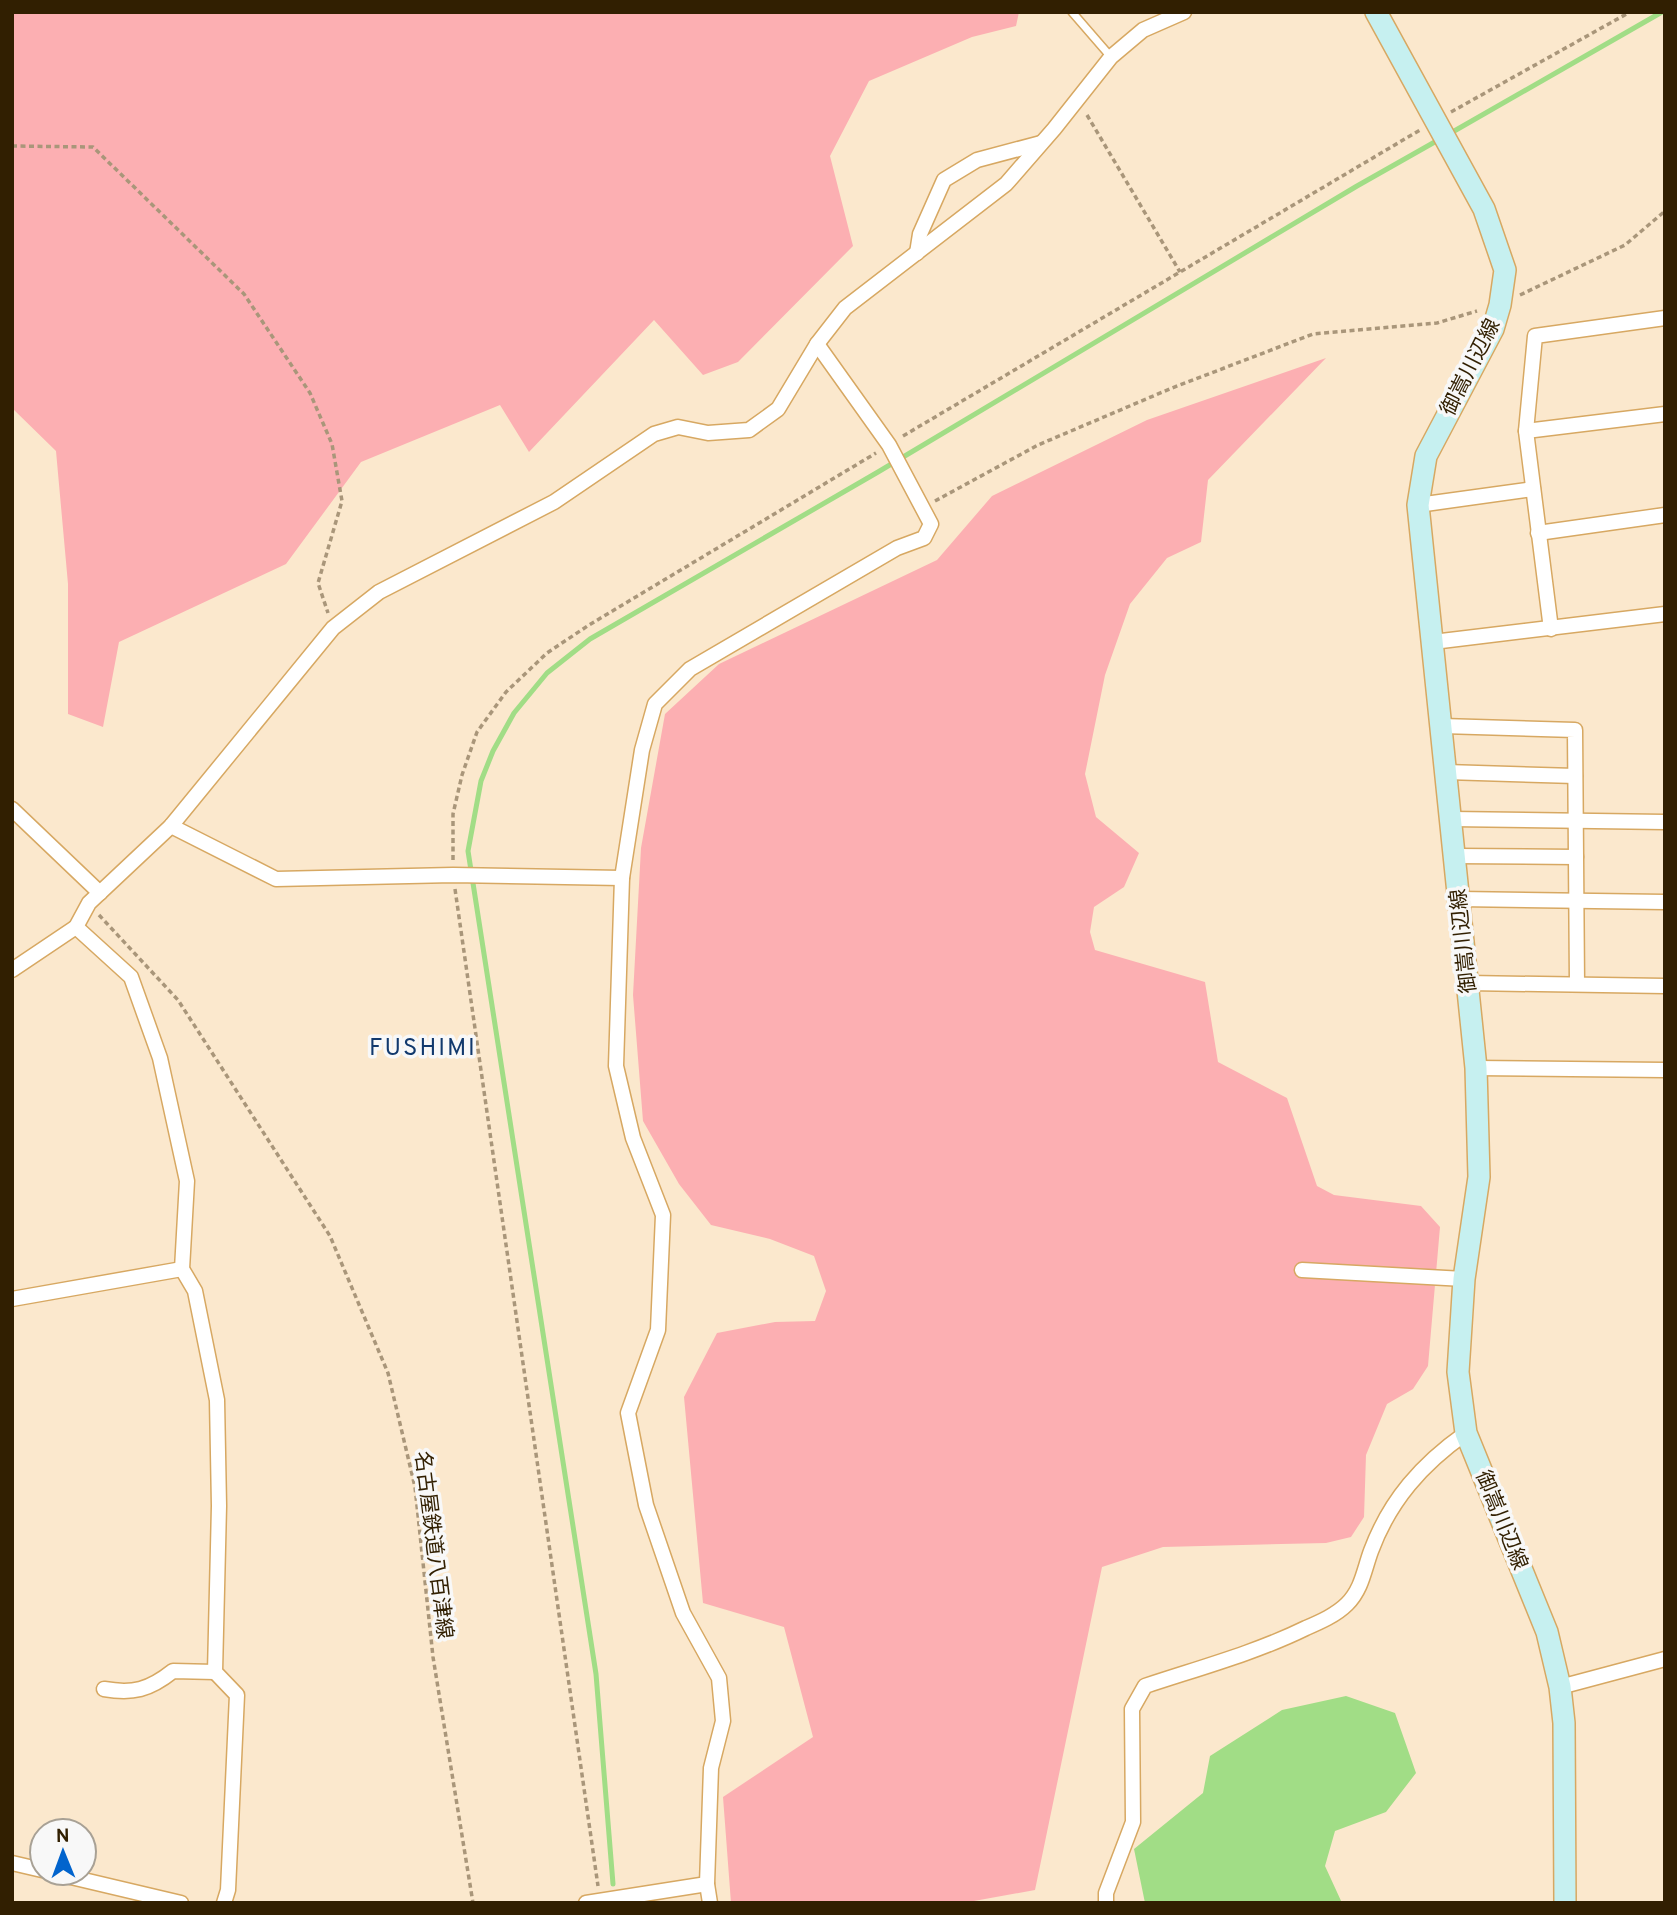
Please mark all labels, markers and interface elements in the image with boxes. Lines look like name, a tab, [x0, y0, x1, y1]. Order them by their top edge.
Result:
street label: 御嵩川辺線	[1435, 315, 1507, 421]
street label: 御嵩川辺線	[1446, 887, 1483, 994]
district label: FUSHIMI	[369, 1034, 477, 1064]
street label: 名古屋鉄道八百津線	[408, 1450, 457, 1641]
street label: 御嵩川辺線	[1468, 1467, 1533, 1574]
north arrow	[28, 1817, 98, 1887]
text: N	[56, 1825, 70, 1849]

